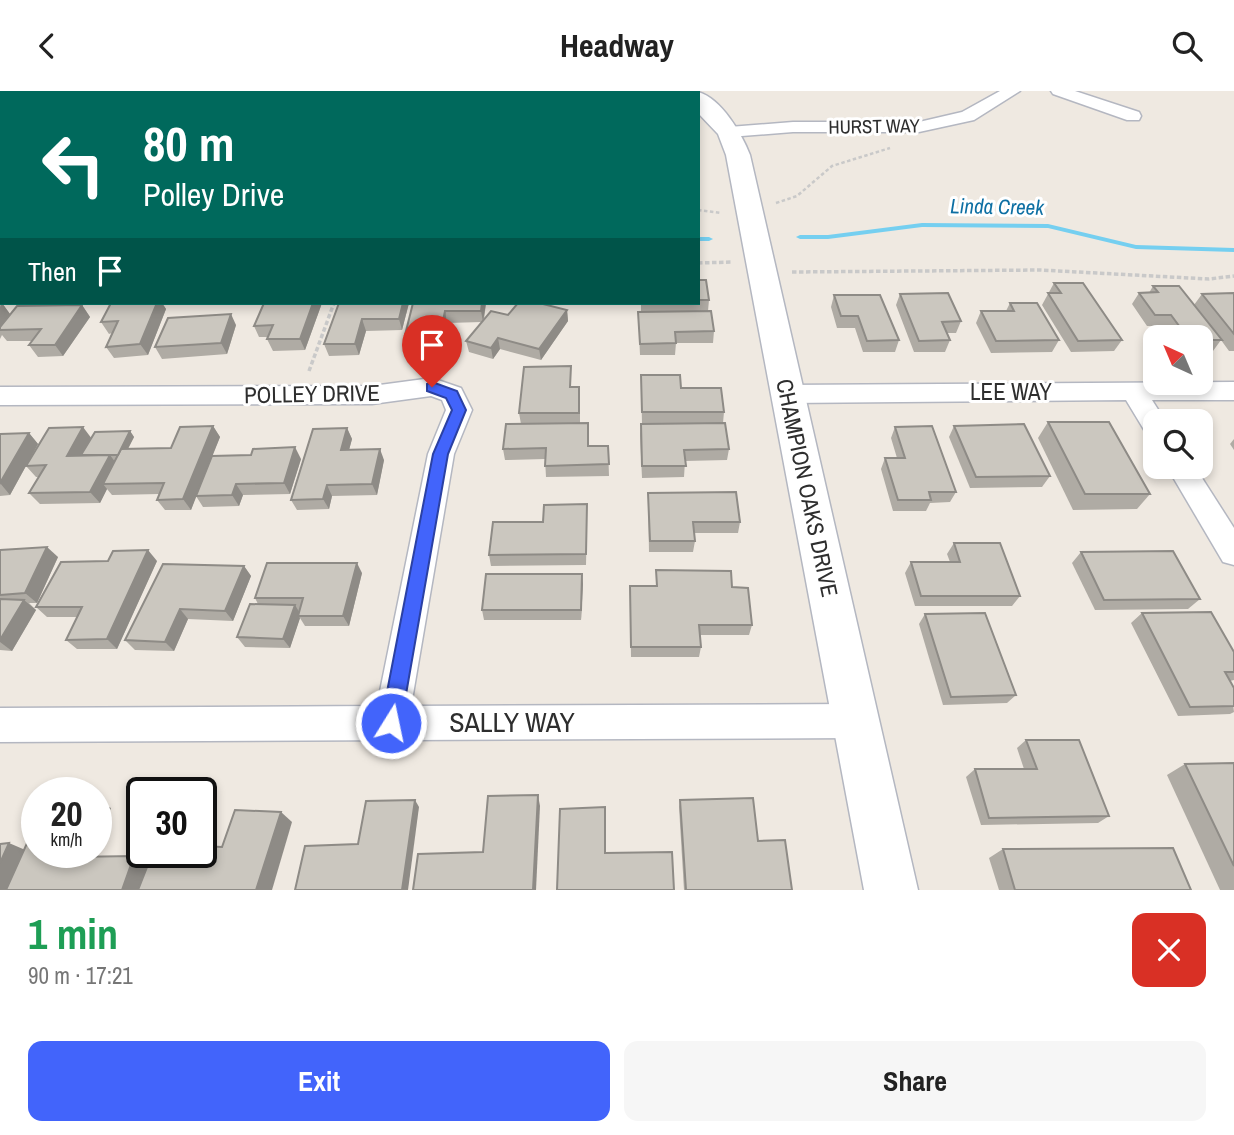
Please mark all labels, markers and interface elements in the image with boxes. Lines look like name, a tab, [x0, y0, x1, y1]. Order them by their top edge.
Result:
text: Headway	[560, 24, 674, 67]
icon: back	[28, 27, 66, 65]
icon: search	[1168, 27, 1206, 65]
text: 80 m	[143, 110, 235, 176]
street label: HURST WAY	[828, 112, 921, 140]
icon: left	[28, 119, 119, 210]
text: Polley Drive	[143, 173, 284, 216]
water label: Linda Creek	[950, 191, 1046, 222]
icon: arrive	[91, 252, 129, 290]
text: Then	[28, 254, 77, 289]
pin	[402, 315, 462, 387]
north arrow	[1143, 325, 1213, 395]
map controls	[1143, 325, 1213, 479]
icon: arrive	[413, 326, 451, 364]
street label: CHAMPION OAKS DRIVE	[769, 376, 846, 600]
street label: LEE WAY	[970, 376, 1052, 407]
street label: POLLEY DRIVE	[244, 377, 380, 410]
button: search	[1143, 409, 1213, 479]
position arrow	[354, 686, 428, 760]
street label: SALLY WAY	[449, 703, 575, 741]
speed limit sign: 30	[126, 777, 217, 868]
text: 20	[51, 790, 82, 837]
text: km/h	[51, 827, 83, 852]
text: 1 min	[28, 906, 118, 962]
button: close	[1132, 913, 1206, 987]
text: 90 m · 17:21	[28, 960, 133, 991]
button: Exit	[28, 1041, 610, 1121]
button: Share	[624, 1041, 1206, 1121]

